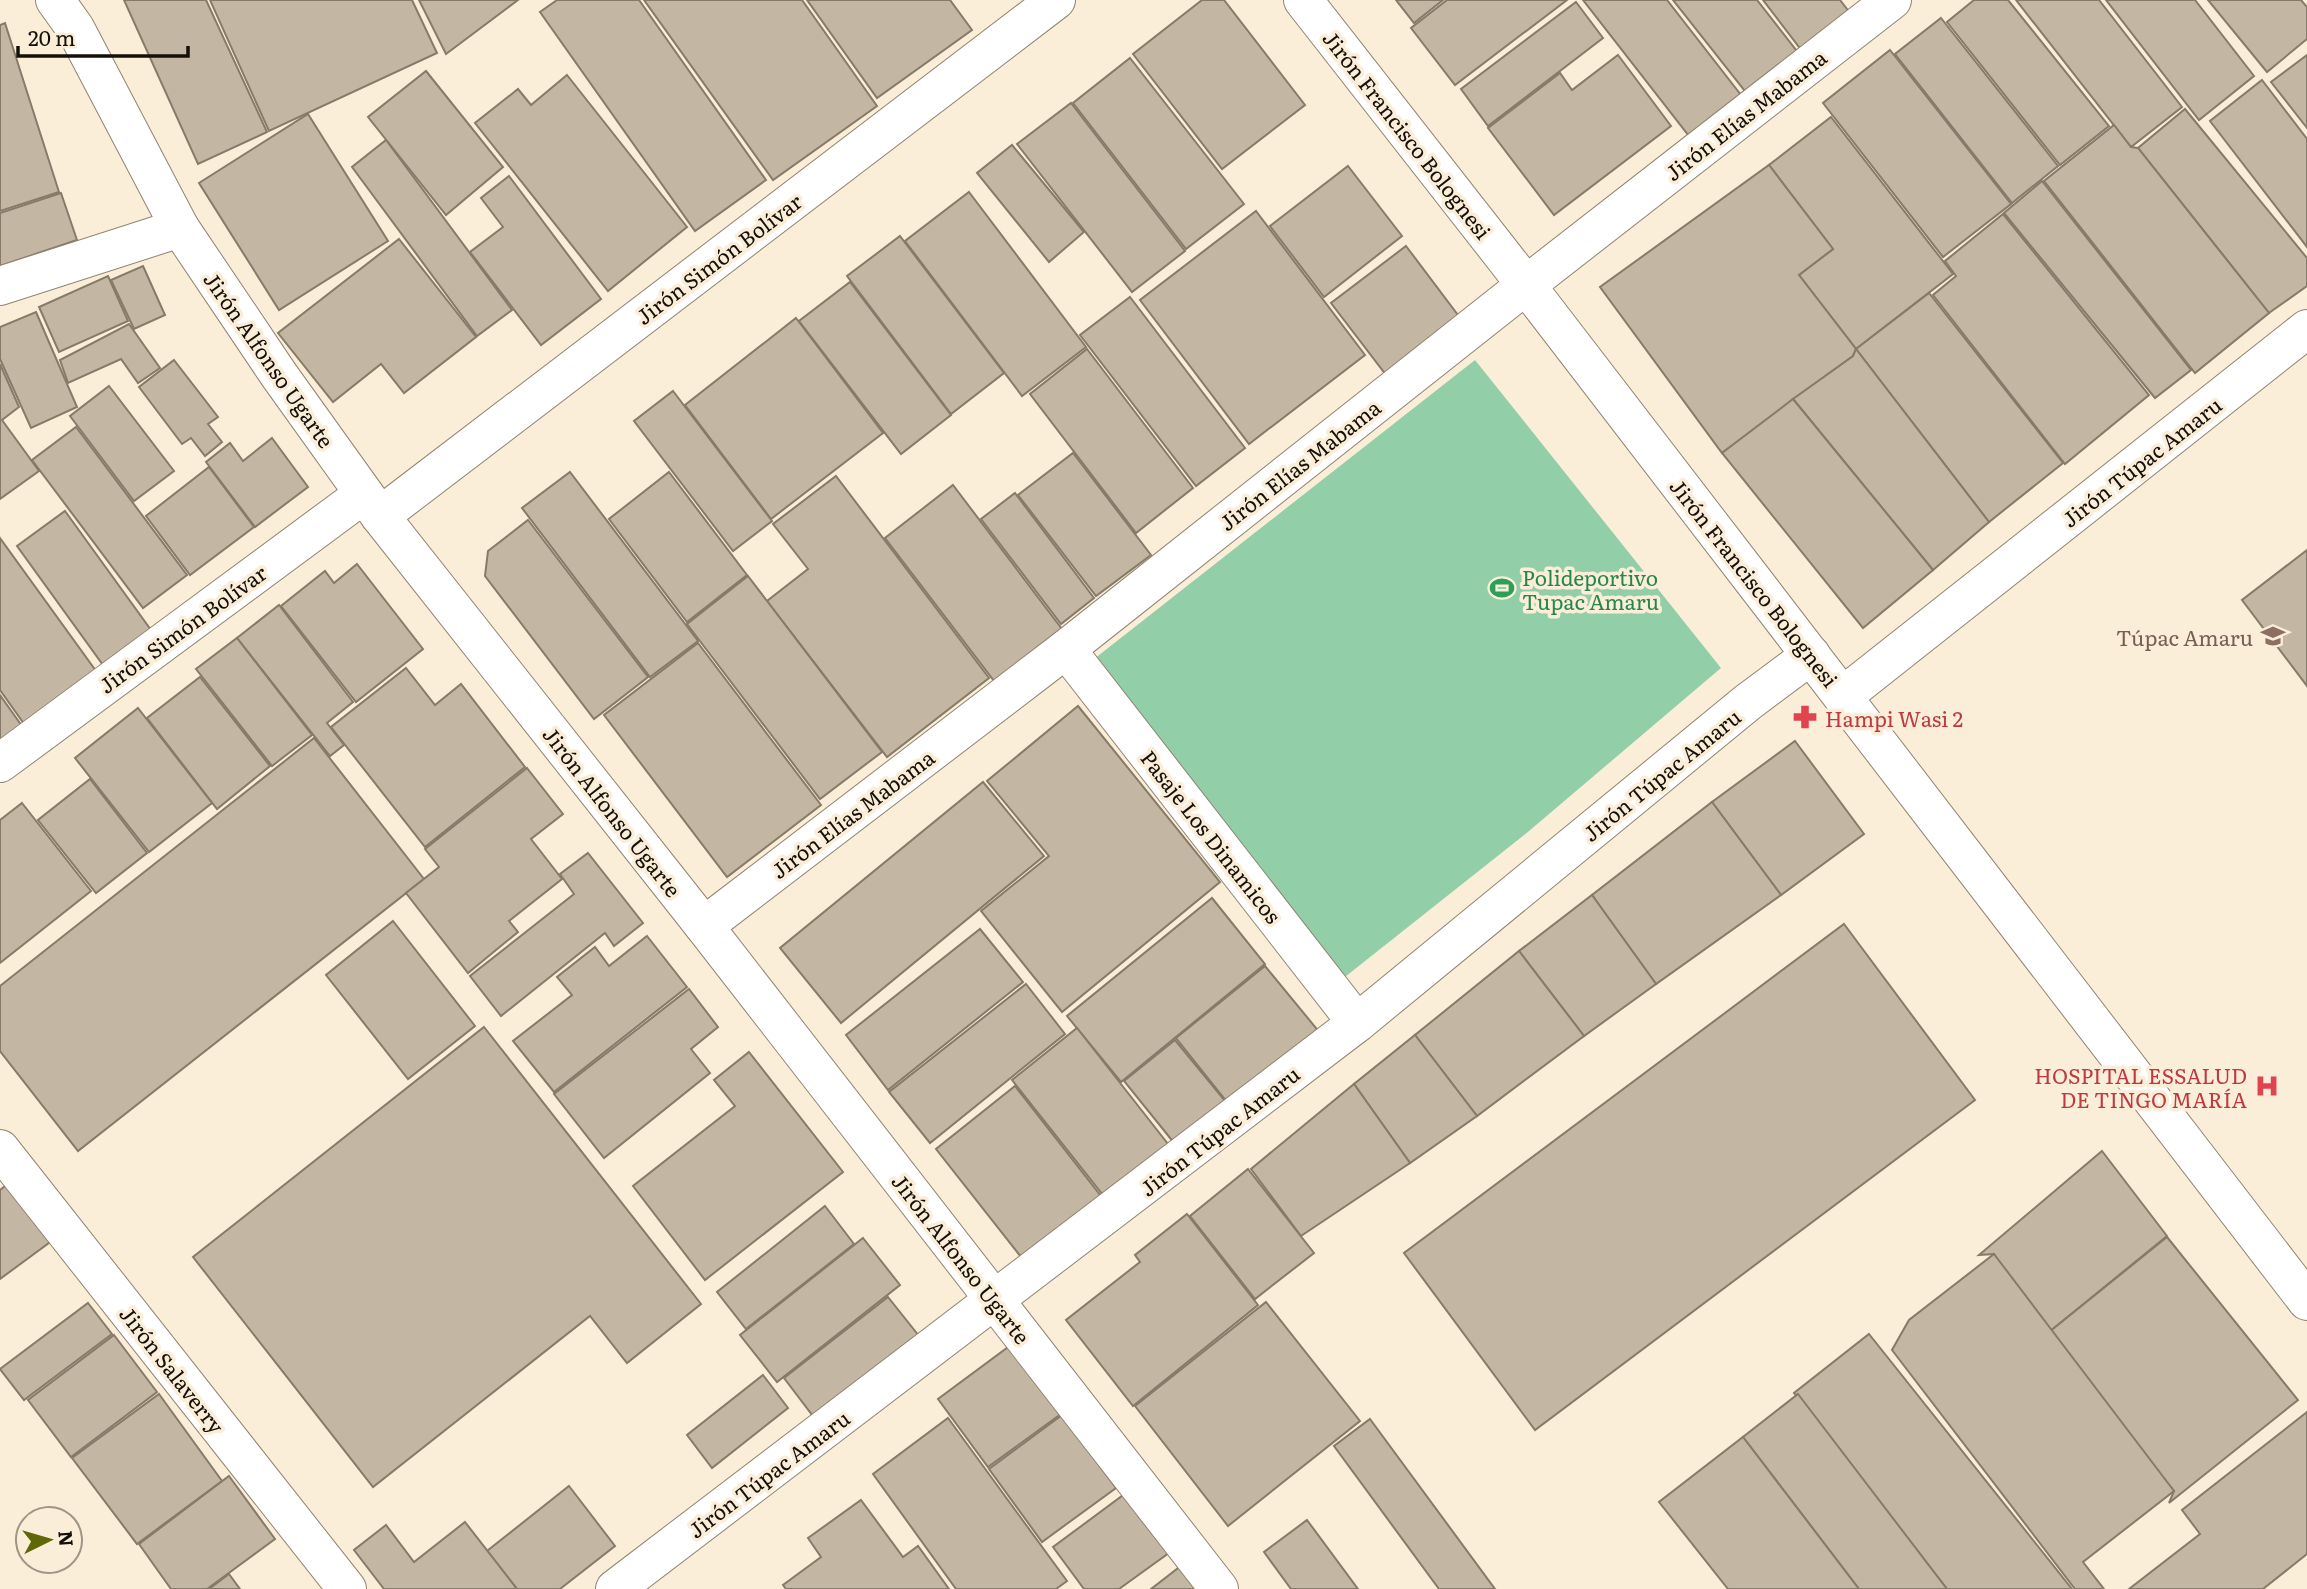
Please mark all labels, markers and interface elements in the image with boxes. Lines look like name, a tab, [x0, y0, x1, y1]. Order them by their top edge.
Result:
scale bar	[18, 14, 187, 58]
text: 20 m	[28, 21, 75, 52]
street label: Jirón Francisco Bolognesi	[1317, 23, 1499, 245]
street label: Jirón Elías Mabama	[1658, 41, 1833, 187]
street label: Jirón Simón Bolívar	[628, 185, 808, 331]
street label: Jirón Alfonso Ugarte	[197, 265, 343, 453]
street label: Jirón Túpac Amaru	[2054, 389, 2228, 533]
street label: Jirón Elías Mabama	[1212, 391, 1387, 537]
street label: Jirón Francisco Bolognesi	[1664, 471, 1846, 693]
street label: Jirón Simón Bolívar	[92, 556, 272, 700]
place label: Polideportivo Tupac Amaru	[1522, 561, 1659, 616]
sports icon: Polideportivo Tupac Amaru	[1488, 574, 1516, 602]
place label: Túpac Amaru	[2116, 621, 2253, 652]
school or university icon: Túpac Amaru	[2259, 622, 2287, 650]
street label: Jirón Túpac Amaru	[1575, 700, 1747, 848]
place label: Hampi Wasi 2	[1825, 702, 1963, 733]
pharmacy icon: Hampi Wasi 2	[1791, 703, 1819, 731]
street label: Jirón Alfonso Ugarte	[537, 719, 690, 903]
street label: Jirón Elías Mabama	[764, 741, 941, 885]
street label: Pasaje Los Dinamicos	[1134, 743, 1290, 929]
street label: Jirón Túpac Amaru	[1132, 1058, 1306, 1202]
place label: HOSPITAL ESSALUD DE TINGO MARÍA	[2034, 1059, 2248, 1114]
hospital icon: HOSPITAL ESSALUD DE TINGO MARÍA	[2253, 1072, 2281, 1100]
street label: Jirón Alfonso Ugarte	[886, 1166, 1039, 1350]
street label: Jirón Salaverry	[113, 1299, 233, 1440]
street label: Jirón Túpac Amaru	[681, 1402, 855, 1544]
north arrow	[14, 1505, 84, 1575]
text: N	[52, 1529, 82, 1548]

